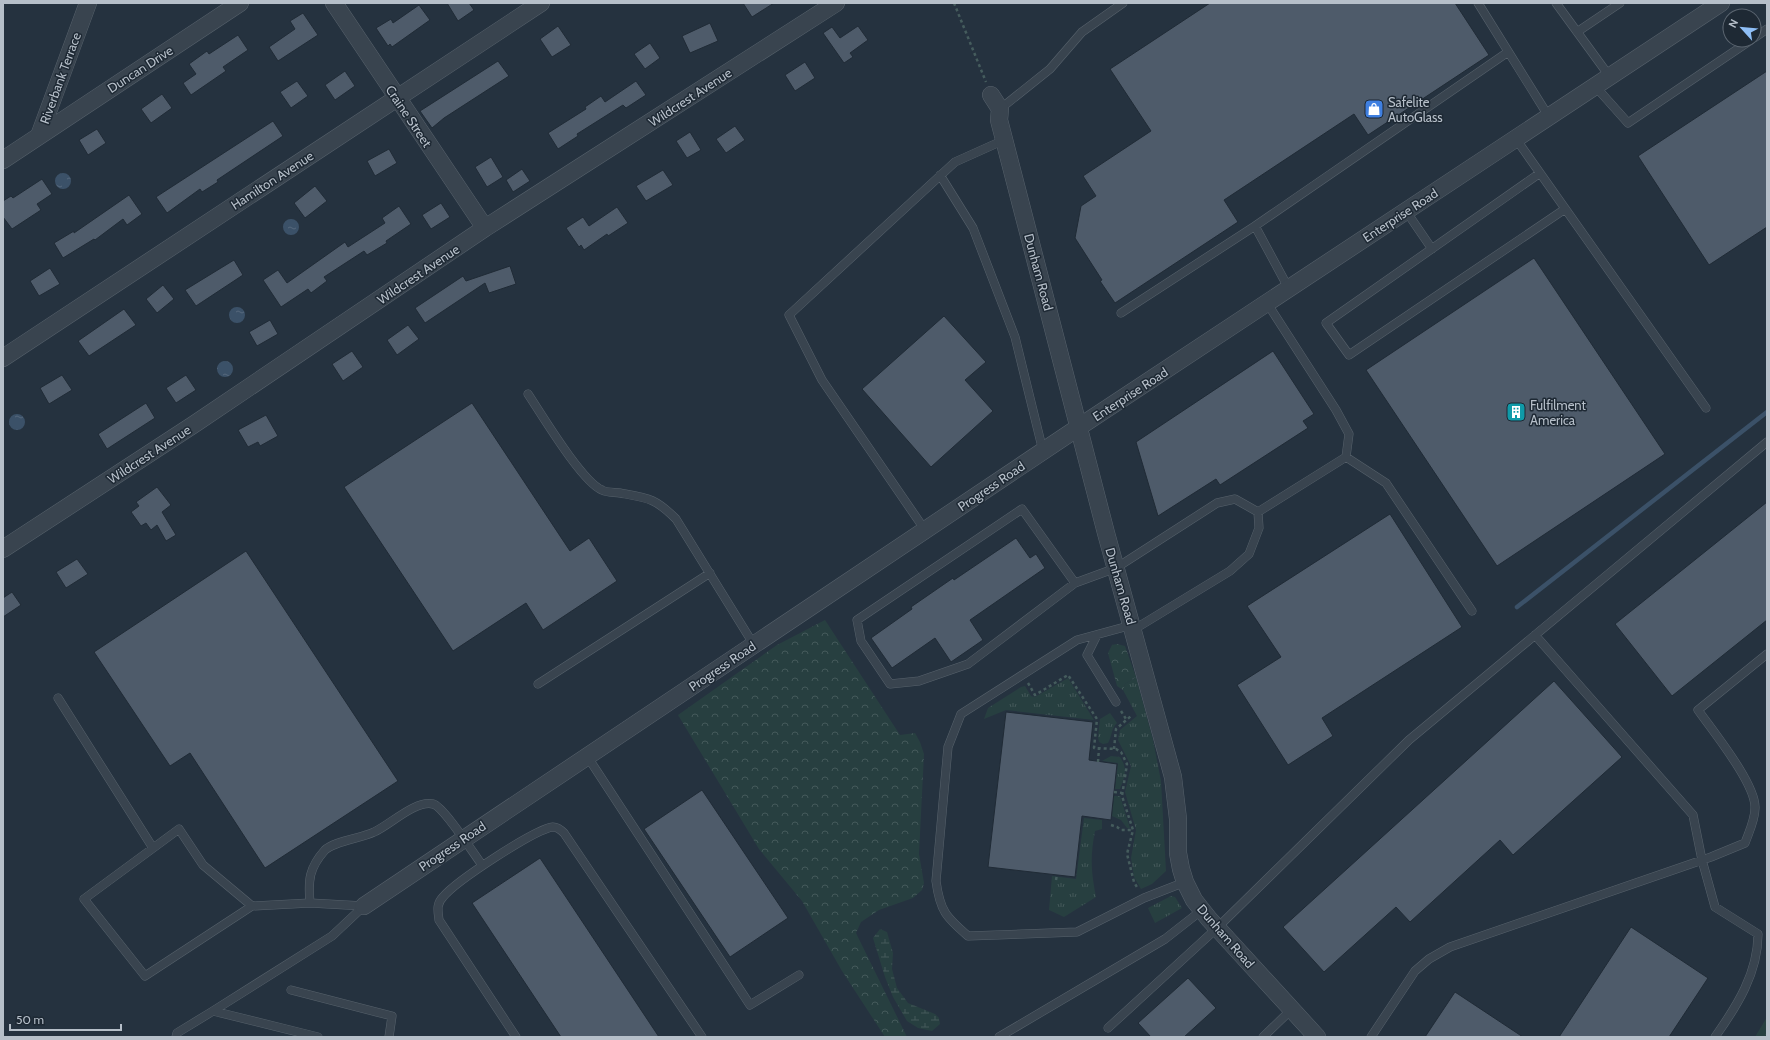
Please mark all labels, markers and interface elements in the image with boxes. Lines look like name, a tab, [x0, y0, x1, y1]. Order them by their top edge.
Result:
north arrow	[1722, 8, 1762, 48]
text: N	[1725, 17, 1741, 30]
street label: Riverbank Terrace	[36, 30, 84, 126]
street label: Duncan Drive	[104, 42, 176, 96]
street label: Wildcrest Avenue	[646, 64, 735, 130]
street label: Craine Street	[382, 82, 436, 150]
place label: Safelite AutoGlass	[1388, 94, 1443, 125]
shop icon: Safelite AutoGlass	[1363, 98, 1385, 120]
street label: Hamilton Avenue	[228, 147, 317, 213]
street label: Enterprise Road	[1359, 185, 1441, 245]
street label: Dunham Road	[1021, 232, 1057, 312]
street label: Wildcrest Avenue	[374, 240, 462, 307]
street label: Enterprise Road	[1089, 364, 1171, 424]
place label: Fulfilment America	[1530, 397, 1587, 428]
building icon: Fulfilment America	[1505, 401, 1527, 423]
street label: Wildcrest Avenue	[105, 421, 194, 487]
street label: Progress Road	[954, 458, 1028, 514]
street label: Dunham Road	[1102, 546, 1140, 626]
street label: Progress Road	[685, 638, 759, 694]
street label: Progress Road	[415, 818, 489, 874]
street label: Dunham Road	[1194, 901, 1258, 971]
scale bar	[10, 1006, 121, 1032]
text: 50 m	[16, 1012, 44, 1027]

